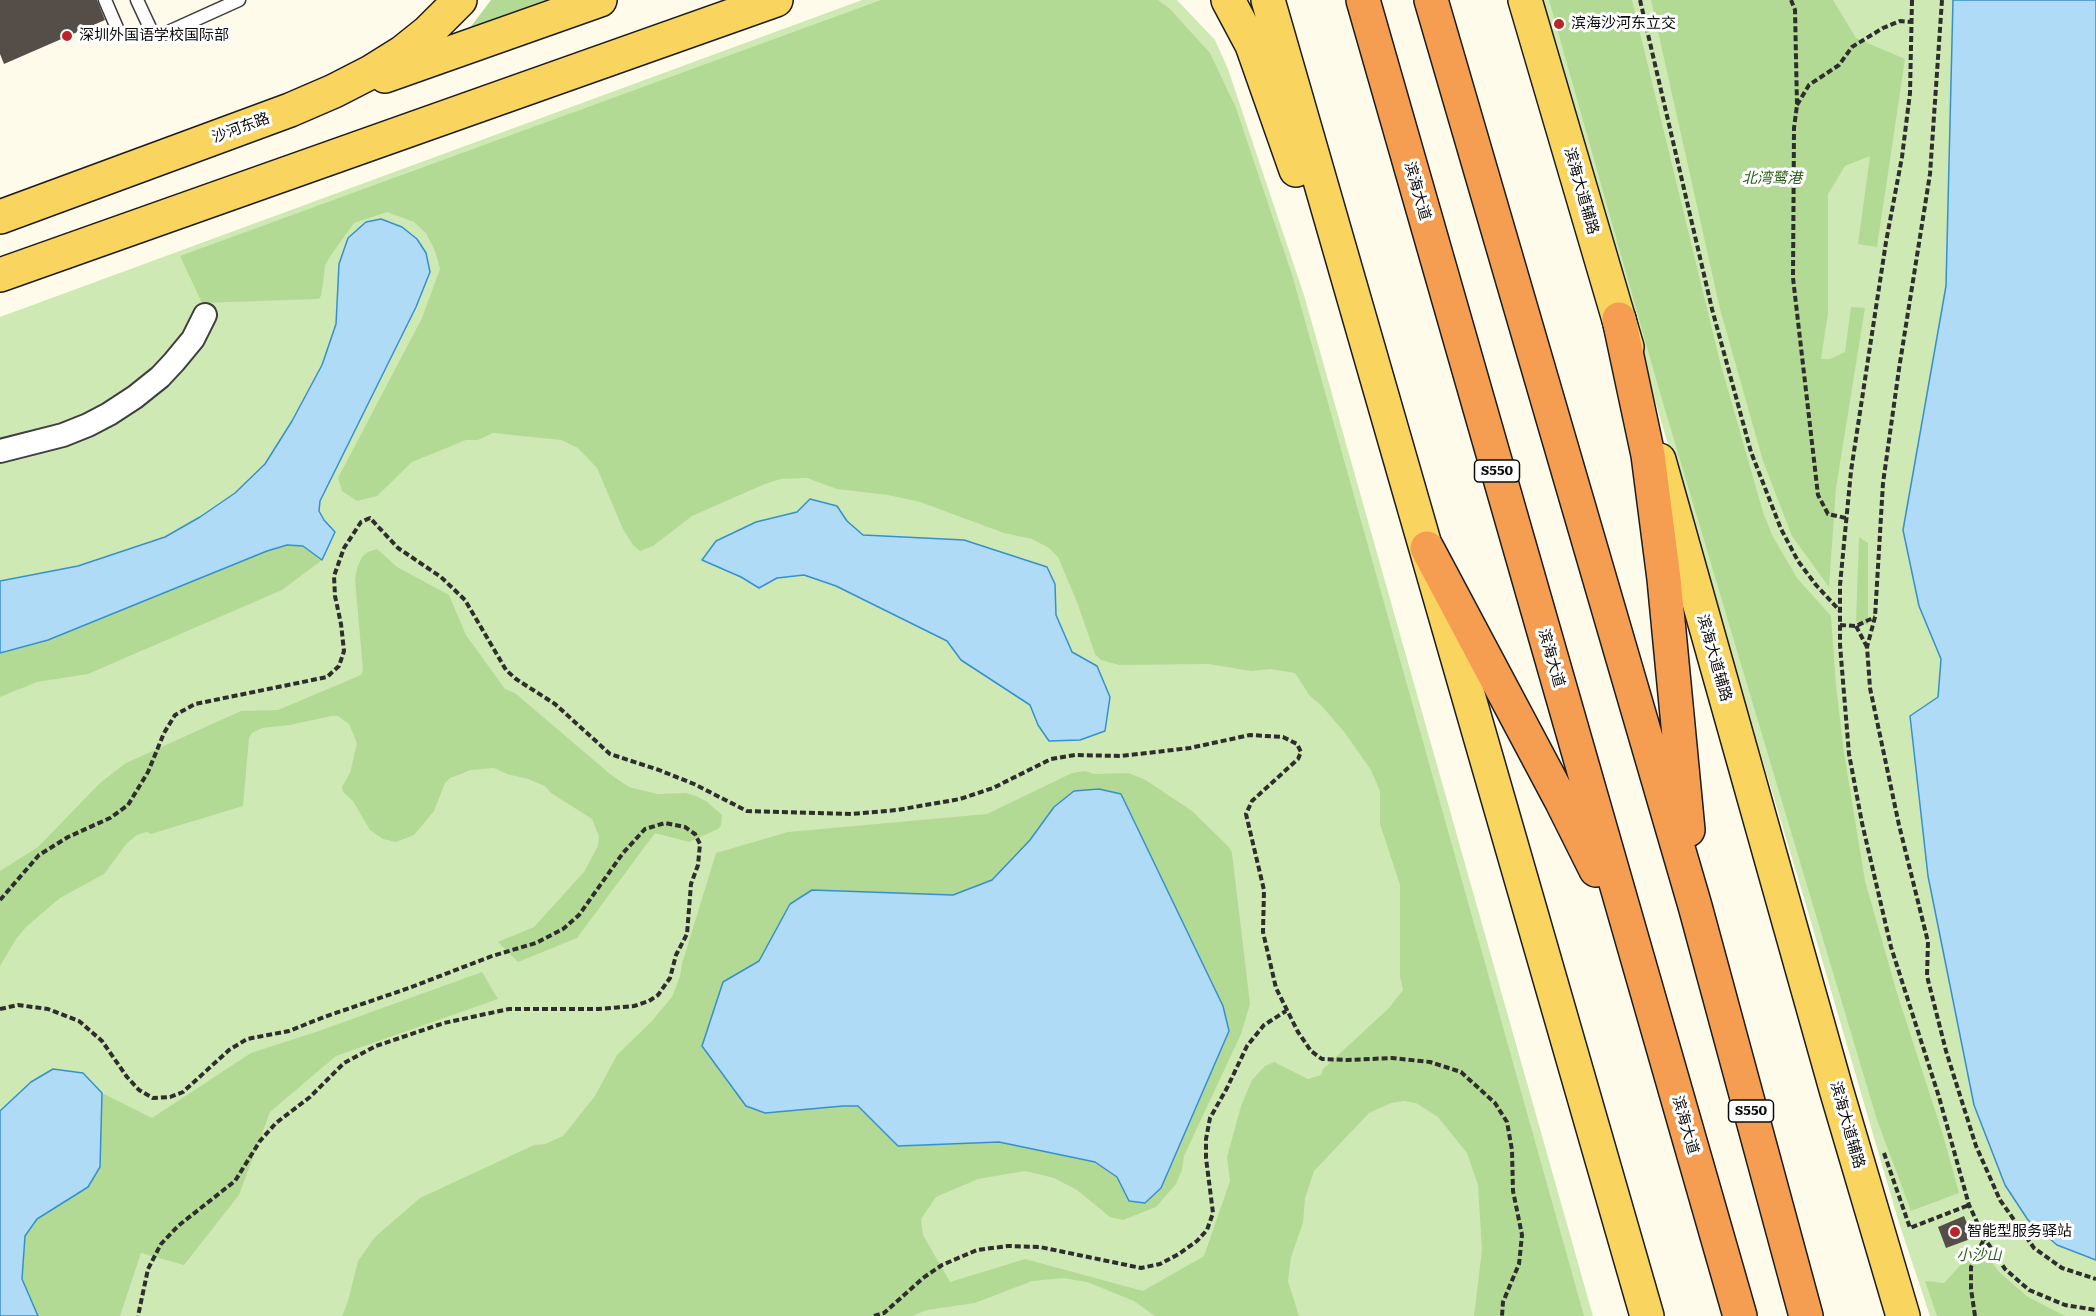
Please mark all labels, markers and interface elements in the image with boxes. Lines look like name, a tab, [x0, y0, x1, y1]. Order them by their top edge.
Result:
place label: 滨海沙河东立交	[1571, 15, 1676, 33]
marker: 滨海沙河东立交	[1552, 17, 1566, 31]
place label: 深圳外国语学校国际部	[79, 27, 229, 45]
marker: 深圳外国语学校国际部	[60, 29, 74, 43]
street label: 沙河东路	[210, 109, 272, 147]
street label: 滨海大道辅路	[1560, 145, 1602, 237]
street label: 滨海大道	[1400, 160, 1434, 222]
park label: 北湾鹭港	[1742, 170, 1802, 188]
road number: S550	[1474, 460, 1520, 482]
street label: 滨海大道辅路	[1693, 612, 1735, 704]
street label: 滨海大道	[1534, 627, 1568, 689]
street label: 滨海大道辅路	[1826, 1079, 1868, 1171]
street label: 滨海大道	[1668, 1094, 1702, 1156]
road number: S550	[1728, 1100, 1774, 1122]
place label: 智能型服务驿站	[1967, 1223, 2072, 1241]
marker: 智能型服务驿站	[1948, 1225, 1962, 1239]
park label: 小沙山	[1957, 1247, 2001, 1265]

